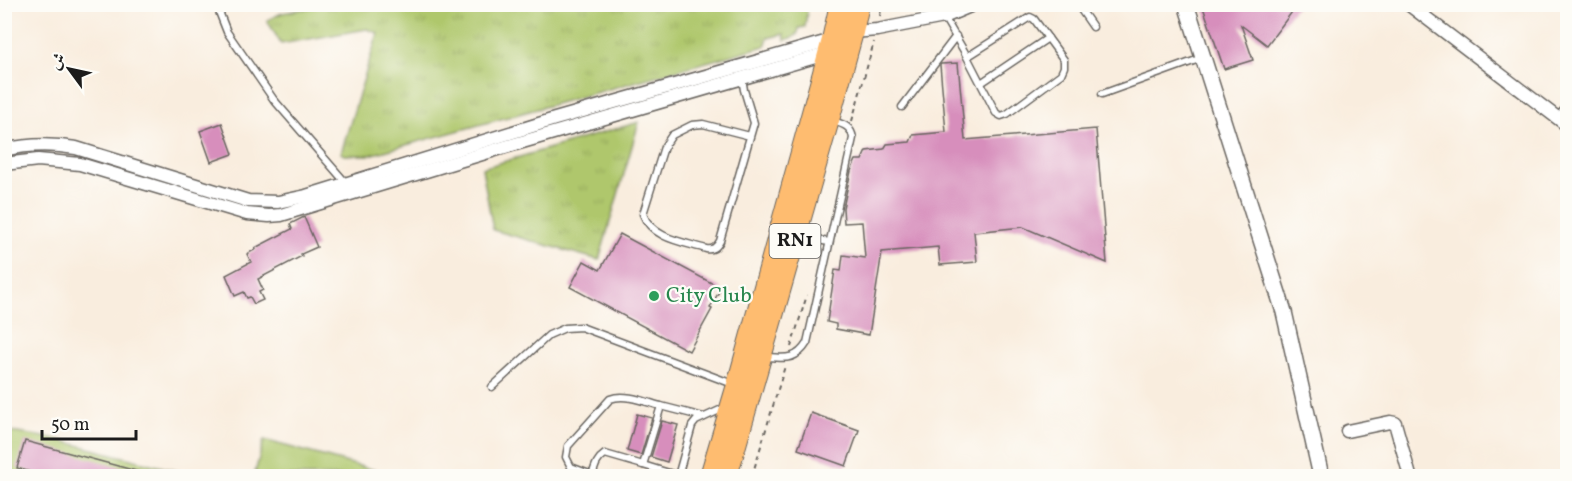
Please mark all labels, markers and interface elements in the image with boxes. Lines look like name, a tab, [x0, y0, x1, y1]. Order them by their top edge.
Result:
north arrow	[39, 39, 99, 99]
text: ش	[45, 49, 72, 75]
road number: RN1	[770, 224, 820, 258]
place label: City Club	[666, 282, 752, 311]
marker: City Club	[647, 289, 661, 303]
scale bar	[42, 403, 136, 441]
text: 50 m	[51, 413, 90, 438]

